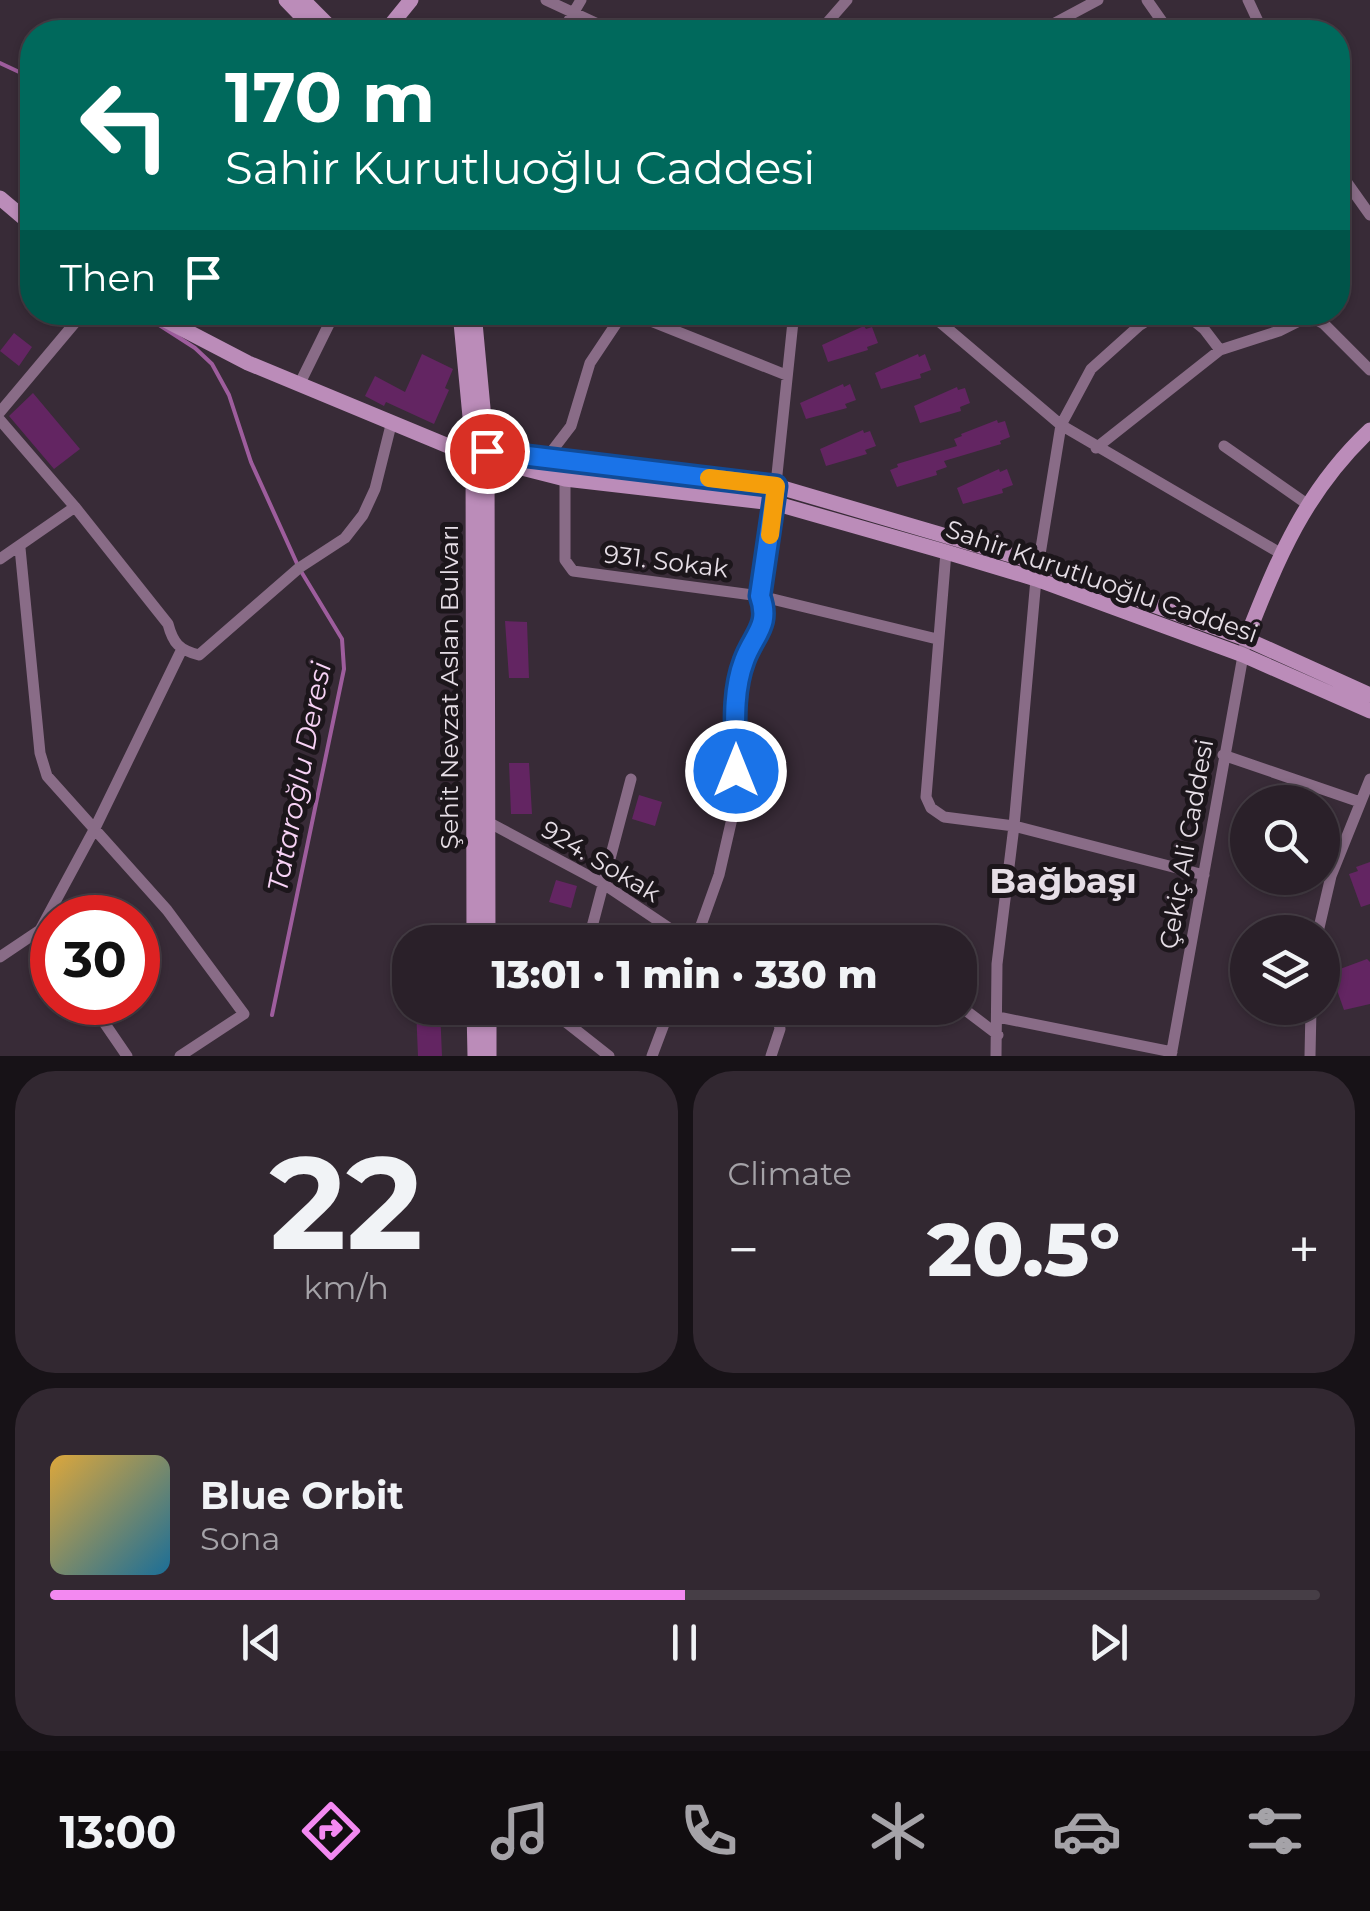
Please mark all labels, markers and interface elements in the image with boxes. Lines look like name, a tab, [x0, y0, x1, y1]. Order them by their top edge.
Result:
text: 170 m	[225, 54, 435, 140]
icon: left	[60, 60, 190, 190]
text: Sahir Kurutluoğlu Caddesi	[225, 140, 815, 195]
icon: arrive	[176, 250, 231, 305]
text: Then	[60, 254, 156, 301]
pin	[445, 409, 530, 494]
icon: arrive	[460, 424, 515, 479]
street label: Sahir Kurutluoğlu Caddesi	[942, 513, 1262, 649]
street label: Şehit Nevzat Aslan Bulvarı	[434, 525, 464, 849]
street label: 931. Sokak	[602, 538, 730, 584]
water label: Tataroğlu Deresi	[260, 659, 338, 895]
position arrow	[684, 719, 788, 823]
street label: Çekiç Ali Caddesi	[1153, 737, 1219, 951]
map controls	[1230, 785, 1340, 1025]
button: search	[1230, 785, 1340, 895]
street label: 924. Sokak	[536, 814, 666, 908]
district label: Bağbaşı	[989, 859, 1137, 902]
speed limit sign: 30	[30, 895, 160, 1025]
button: layers	[1230, 915, 1340, 1025]
text: 13:01 · 1 min · 330 m	[492, 951, 877, 998]
text: 22	[270, 1123, 423, 1282]
text: Climate	[728, 1154, 852, 1193]
text: 20.5°	[927, 1203, 1120, 1295]
text: −	[728, 1216, 759, 1283]
text: +	[1288, 1216, 1320, 1283]
text: km/h	[304, 1268, 389, 1307]
text: Blue Orbit	[200, 1472, 404, 1519]
text: Sona	[200, 1519, 280, 1558]
icon: previous	[234, 1615, 289, 1670]
icon: pause	[657, 1615, 712, 1670]
icon: next	[1081, 1615, 1136, 1670]
icon: directions	[296, 1796, 366, 1866]
icon: music	[485, 1796, 555, 1866]
icon: phone	[674, 1796, 744, 1866]
icon: climate	[863, 1796, 933, 1866]
icon: car	[1052, 1796, 1122, 1866]
icon: filters	[1240, 1796, 1310, 1866]
text: 13:00	[59, 1804, 177, 1859]

